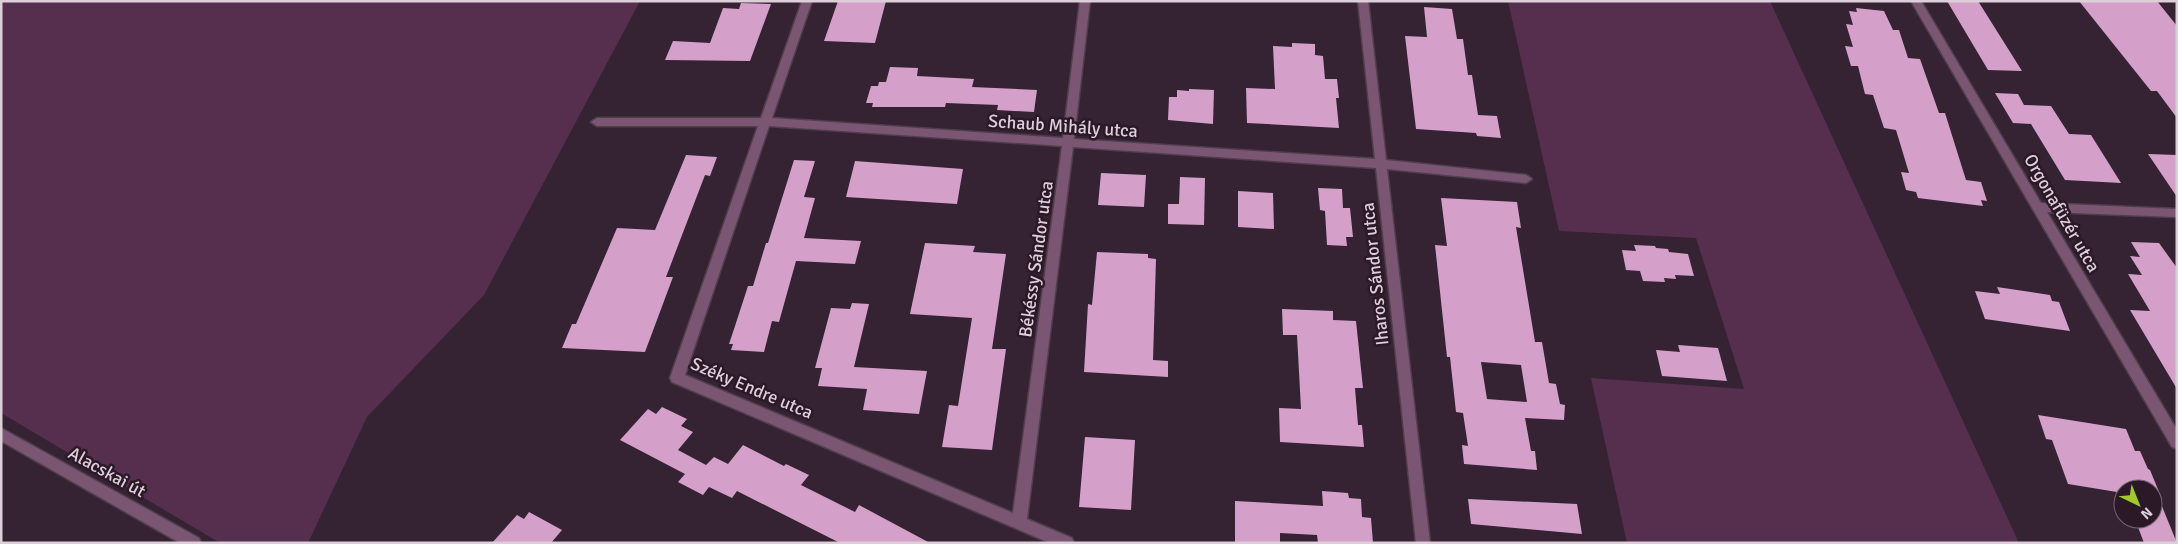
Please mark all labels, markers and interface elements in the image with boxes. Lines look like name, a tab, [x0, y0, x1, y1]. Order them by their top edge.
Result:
street label: Schaub Mihály utca	[987, 110, 1139, 142]
street label: Orgonafüzér utca	[2019, 150, 2105, 276]
street label: Békéssy Sándor utca	[1014, 179, 1058, 339]
street label: Iharos Sándor utca	[1357, 201, 1393, 347]
street label: Széky Endre utca	[688, 352, 816, 424]
street label: Alacskai út	[65, 442, 149, 502]
north arrow	[2113, 479, 2163, 529]
text: N	[2137, 504, 2156, 523]

